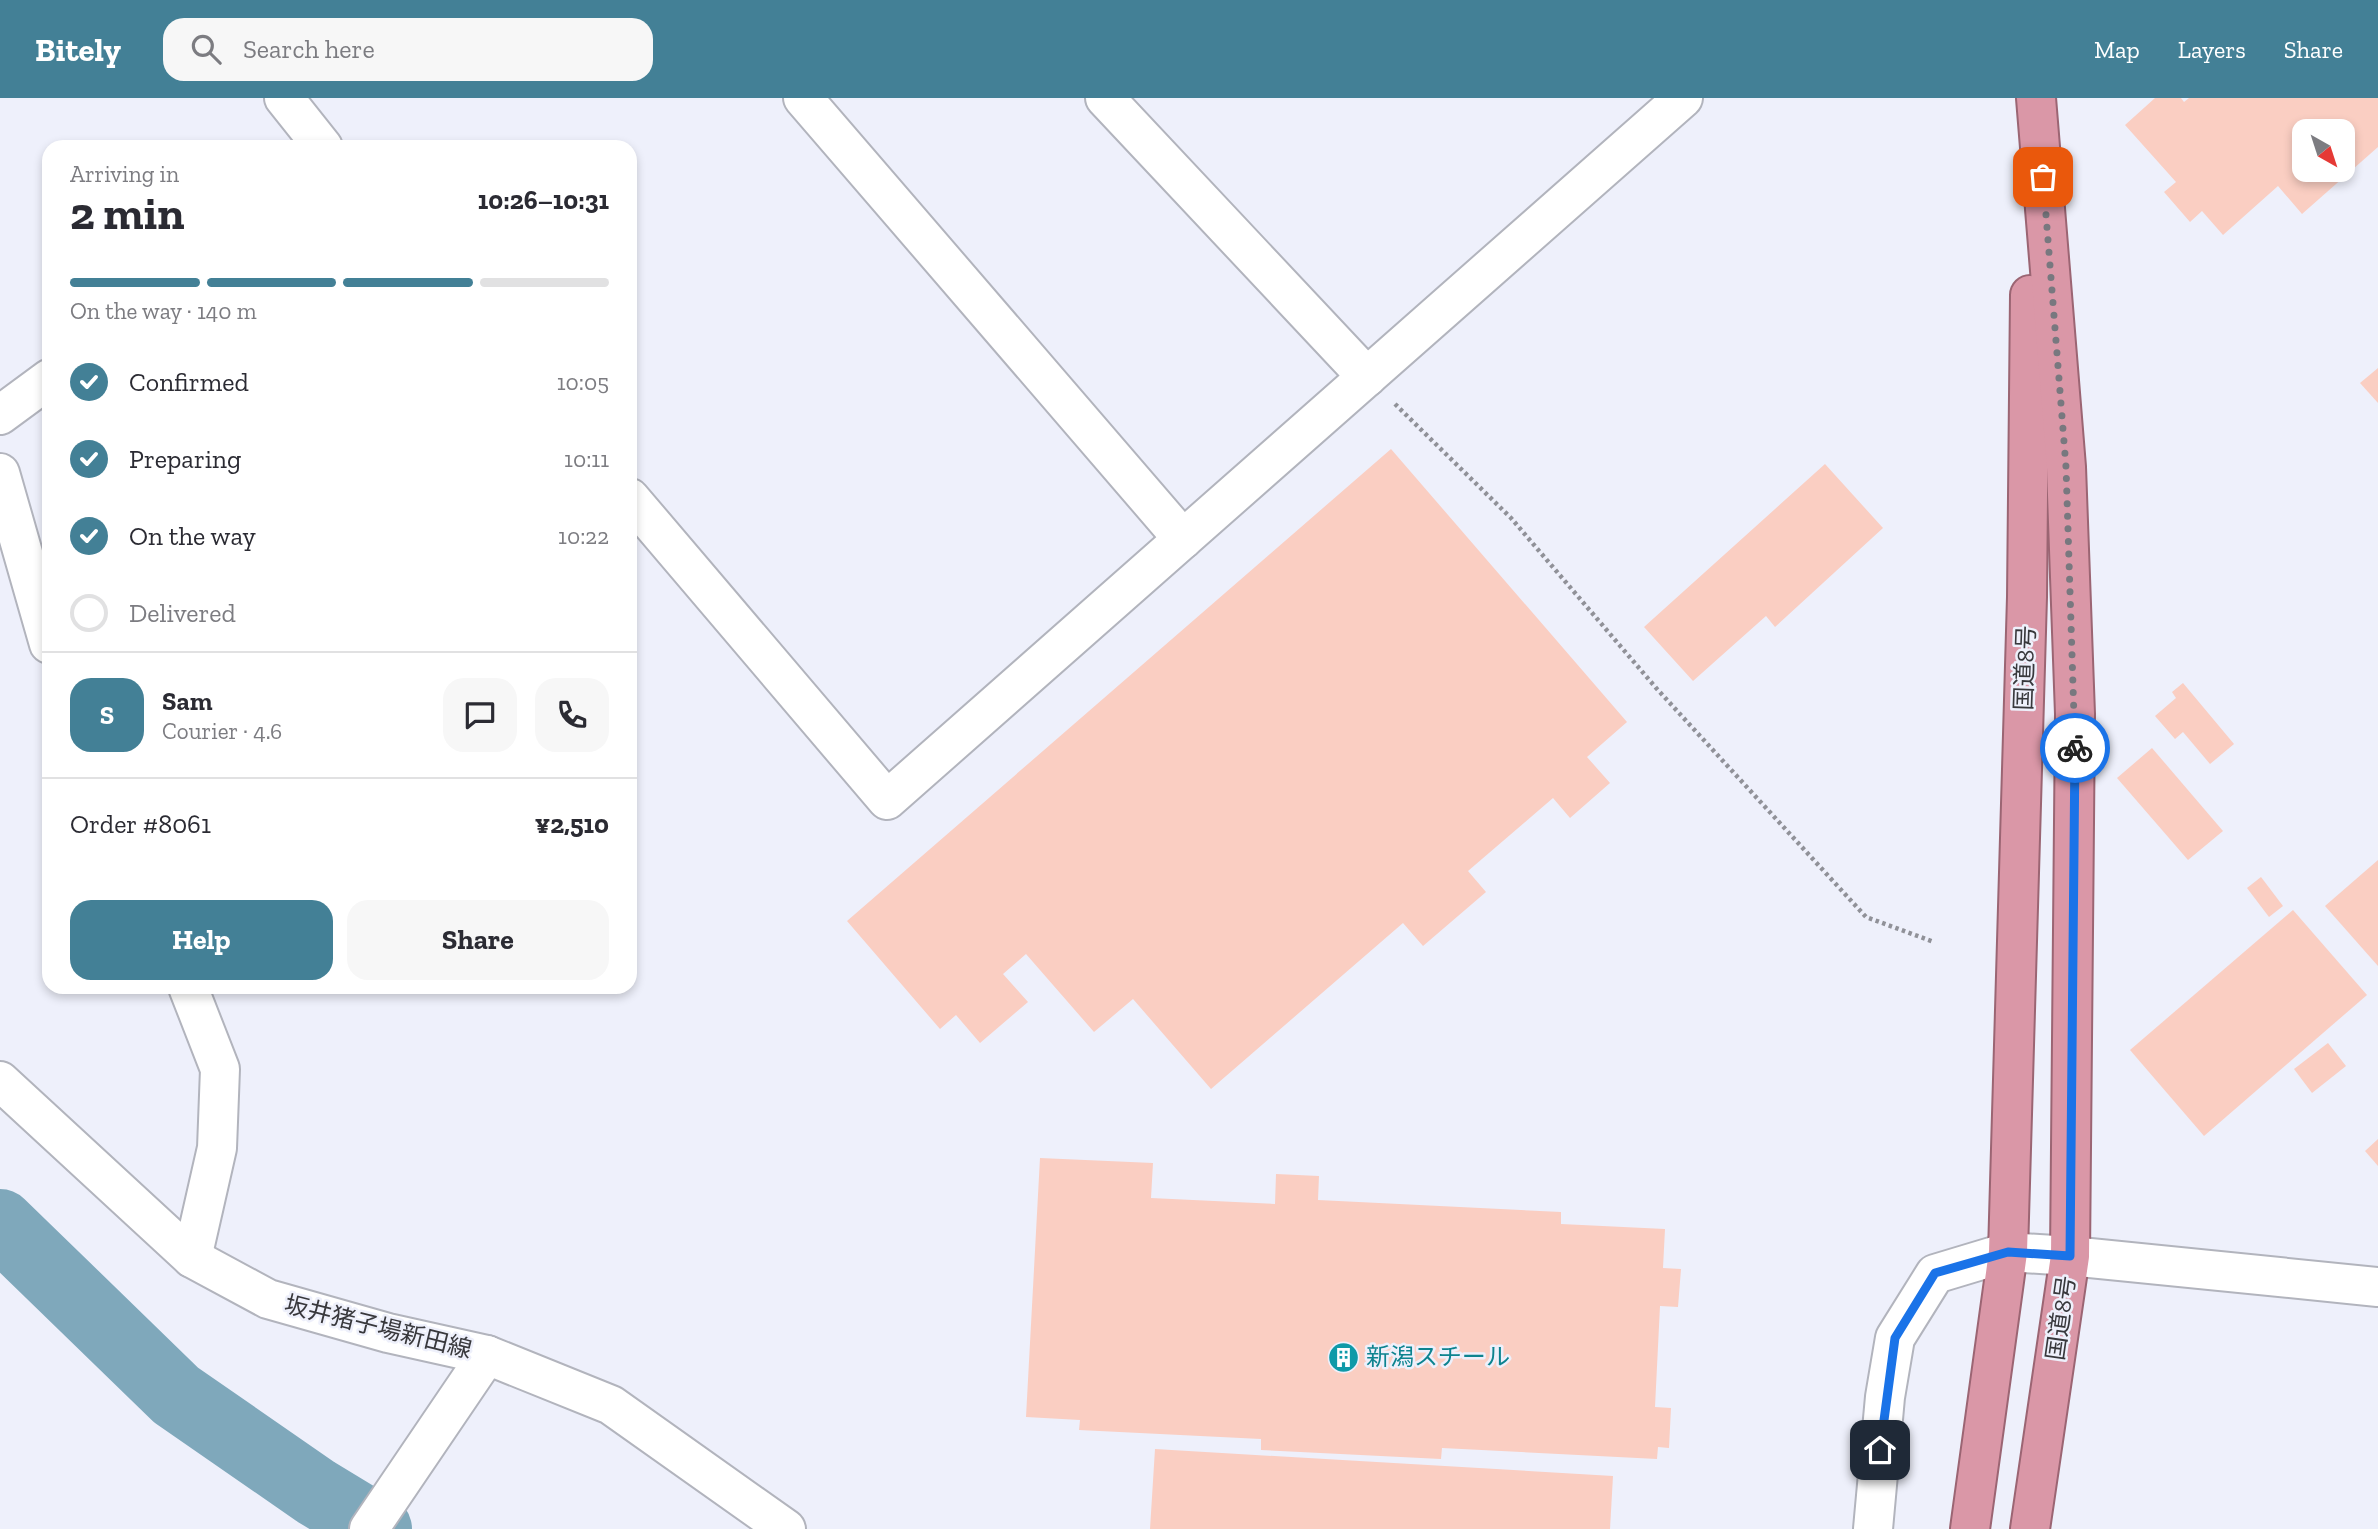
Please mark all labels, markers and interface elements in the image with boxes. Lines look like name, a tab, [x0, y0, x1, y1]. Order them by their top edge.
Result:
search box	[163, 18, 653, 81]
text: Bitely	[35, 30, 121, 69]
icon: search	[187, 30, 225, 68]
text: Search here	[243, 33, 375, 65]
text: Map	[2094, 35, 2140, 64]
text: Layers	[2178, 35, 2246, 64]
text: Share	[2284, 35, 2343, 64]
north arrow	[2292, 119, 2356, 182]
map controls	[2292, 119, 2355, 182]
pin	[2013, 147, 2073, 207]
icon: bag	[2024, 158, 2062, 196]
text: Arriving in	[70, 160, 179, 188]
text: 10:26–10:31	[478, 184, 609, 216]
text: 2 min	[70, 186, 185, 241]
text: On the way · 140 m	[70, 297, 257, 325]
icon: check	[70, 363, 108, 401]
text: Confirmed	[129, 366, 249, 398]
text: 10:05	[557, 368, 609, 396]
icon: check	[70, 440, 108, 478]
text: Preparing	[129, 443, 241, 475]
text: 10:11	[564, 445, 609, 473]
icon: check	[70, 517, 108, 555]
text: On the way	[129, 520, 256, 552]
text: 10:22	[558, 522, 609, 550]
text: Delivered	[129, 597, 236, 629]
street label: 国道8号	[2009, 625, 2040, 711]
button: chat	[443, 678, 517, 752]
button: phone	[535, 678, 609, 752]
text: Sam	[162, 685, 212, 717]
text: S	[100, 699, 114, 731]
courier	[2040, 713, 2110, 783]
text: Courier · 4.6	[162, 717, 282, 745]
icon: bike	[2056, 729, 2094, 767]
text: Order #8061	[70, 808, 211, 840]
text: ¥2,510	[535, 808, 609, 840]
button: Help	[70, 900, 333, 980]
button: Share	[347, 900, 609, 980]
street label: 国道8号	[2040, 1274, 2081, 1362]
street label: 坂井猪子場新田線	[281, 1289, 475, 1364]
building icon: 新潟スチール	[1326, 1340, 1360, 1374]
place label: 新潟スチール	[1366, 1342, 1510, 1371]
pin	[1850, 1420, 1910, 1480]
icon: home	[1861, 1431, 1899, 1469]

